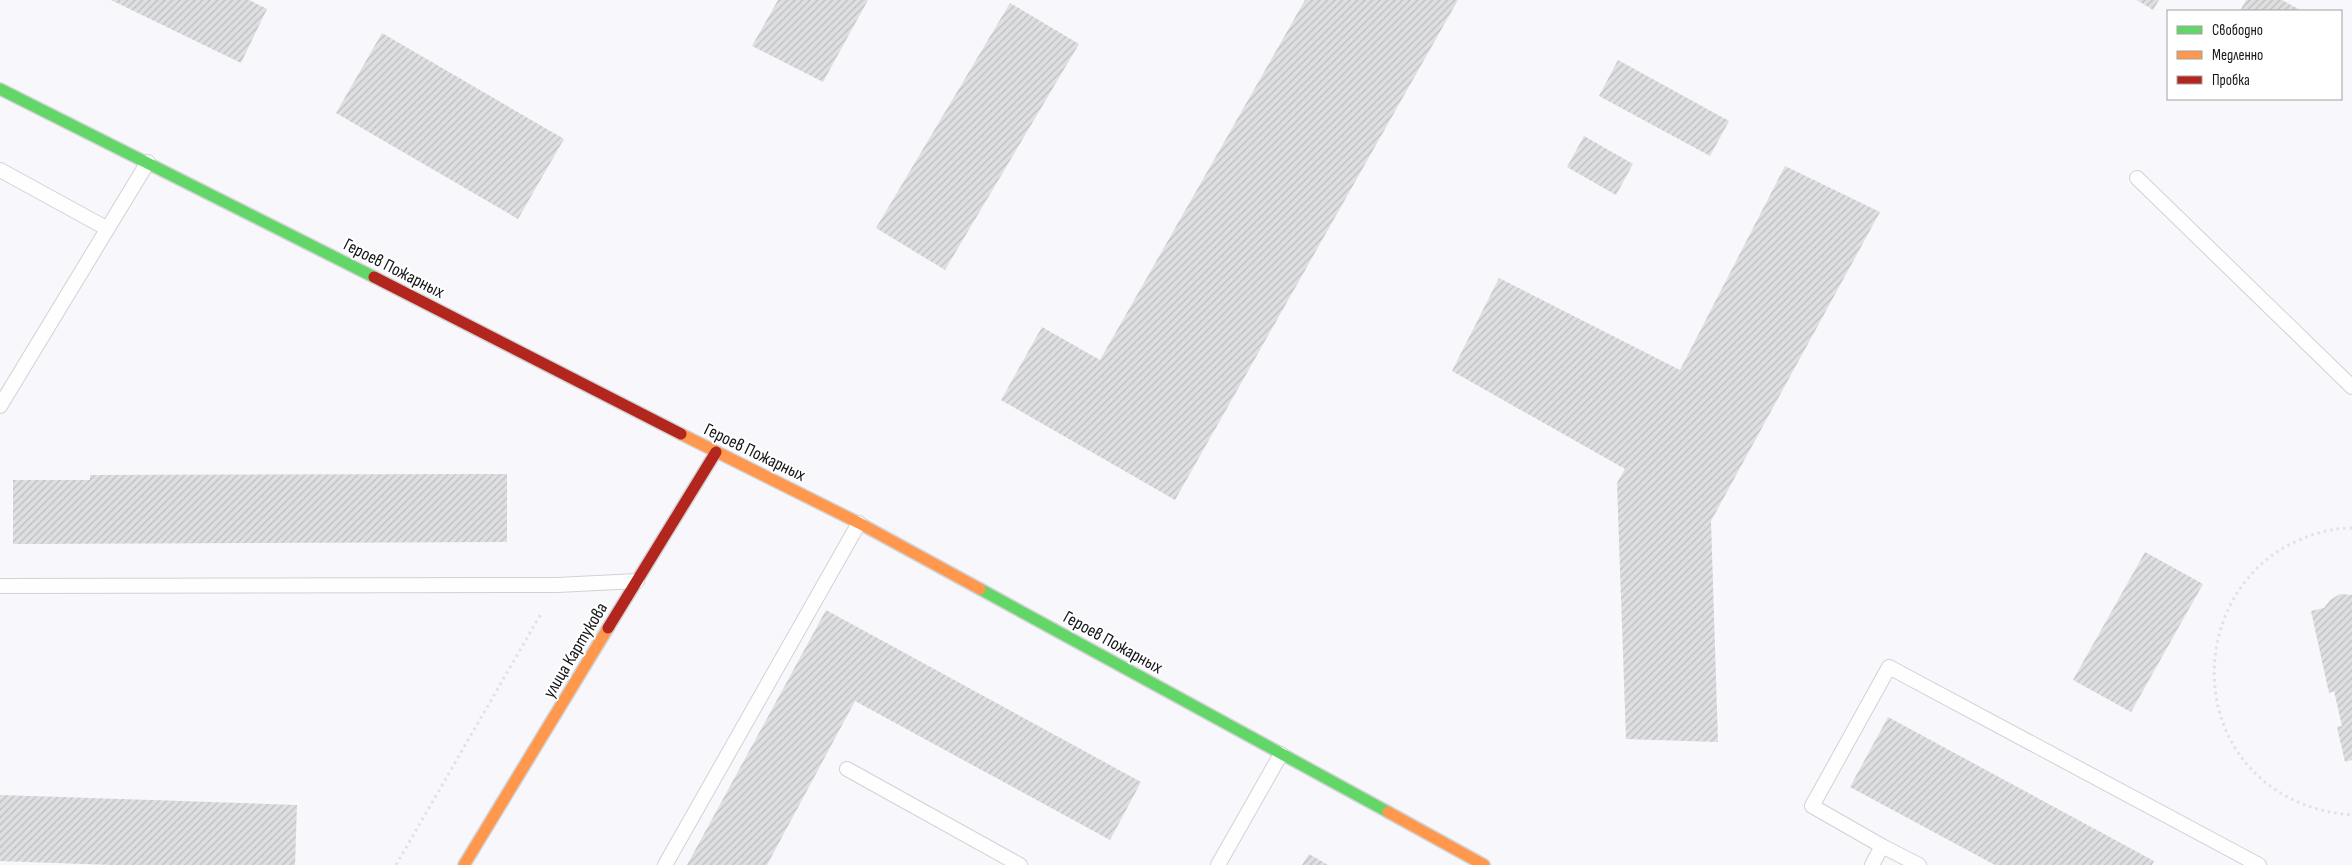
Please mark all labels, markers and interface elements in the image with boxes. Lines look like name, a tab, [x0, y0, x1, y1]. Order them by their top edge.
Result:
legend	[2167, 10, 2342, 100]
text: Свободно	[2212, 21, 2263, 40]
text: Медленно	[2212, 46, 2263, 65]
text: Пробка	[2212, 71, 2250, 90]
street label: Героев Пожарных	[340, 234, 448, 303]
street label: Героев Пожарных	[701, 419, 809, 486]
street label: улица Картукова	[539, 599, 612, 702]
street label: Героев Пожарных	[1059, 607, 1166, 678]

